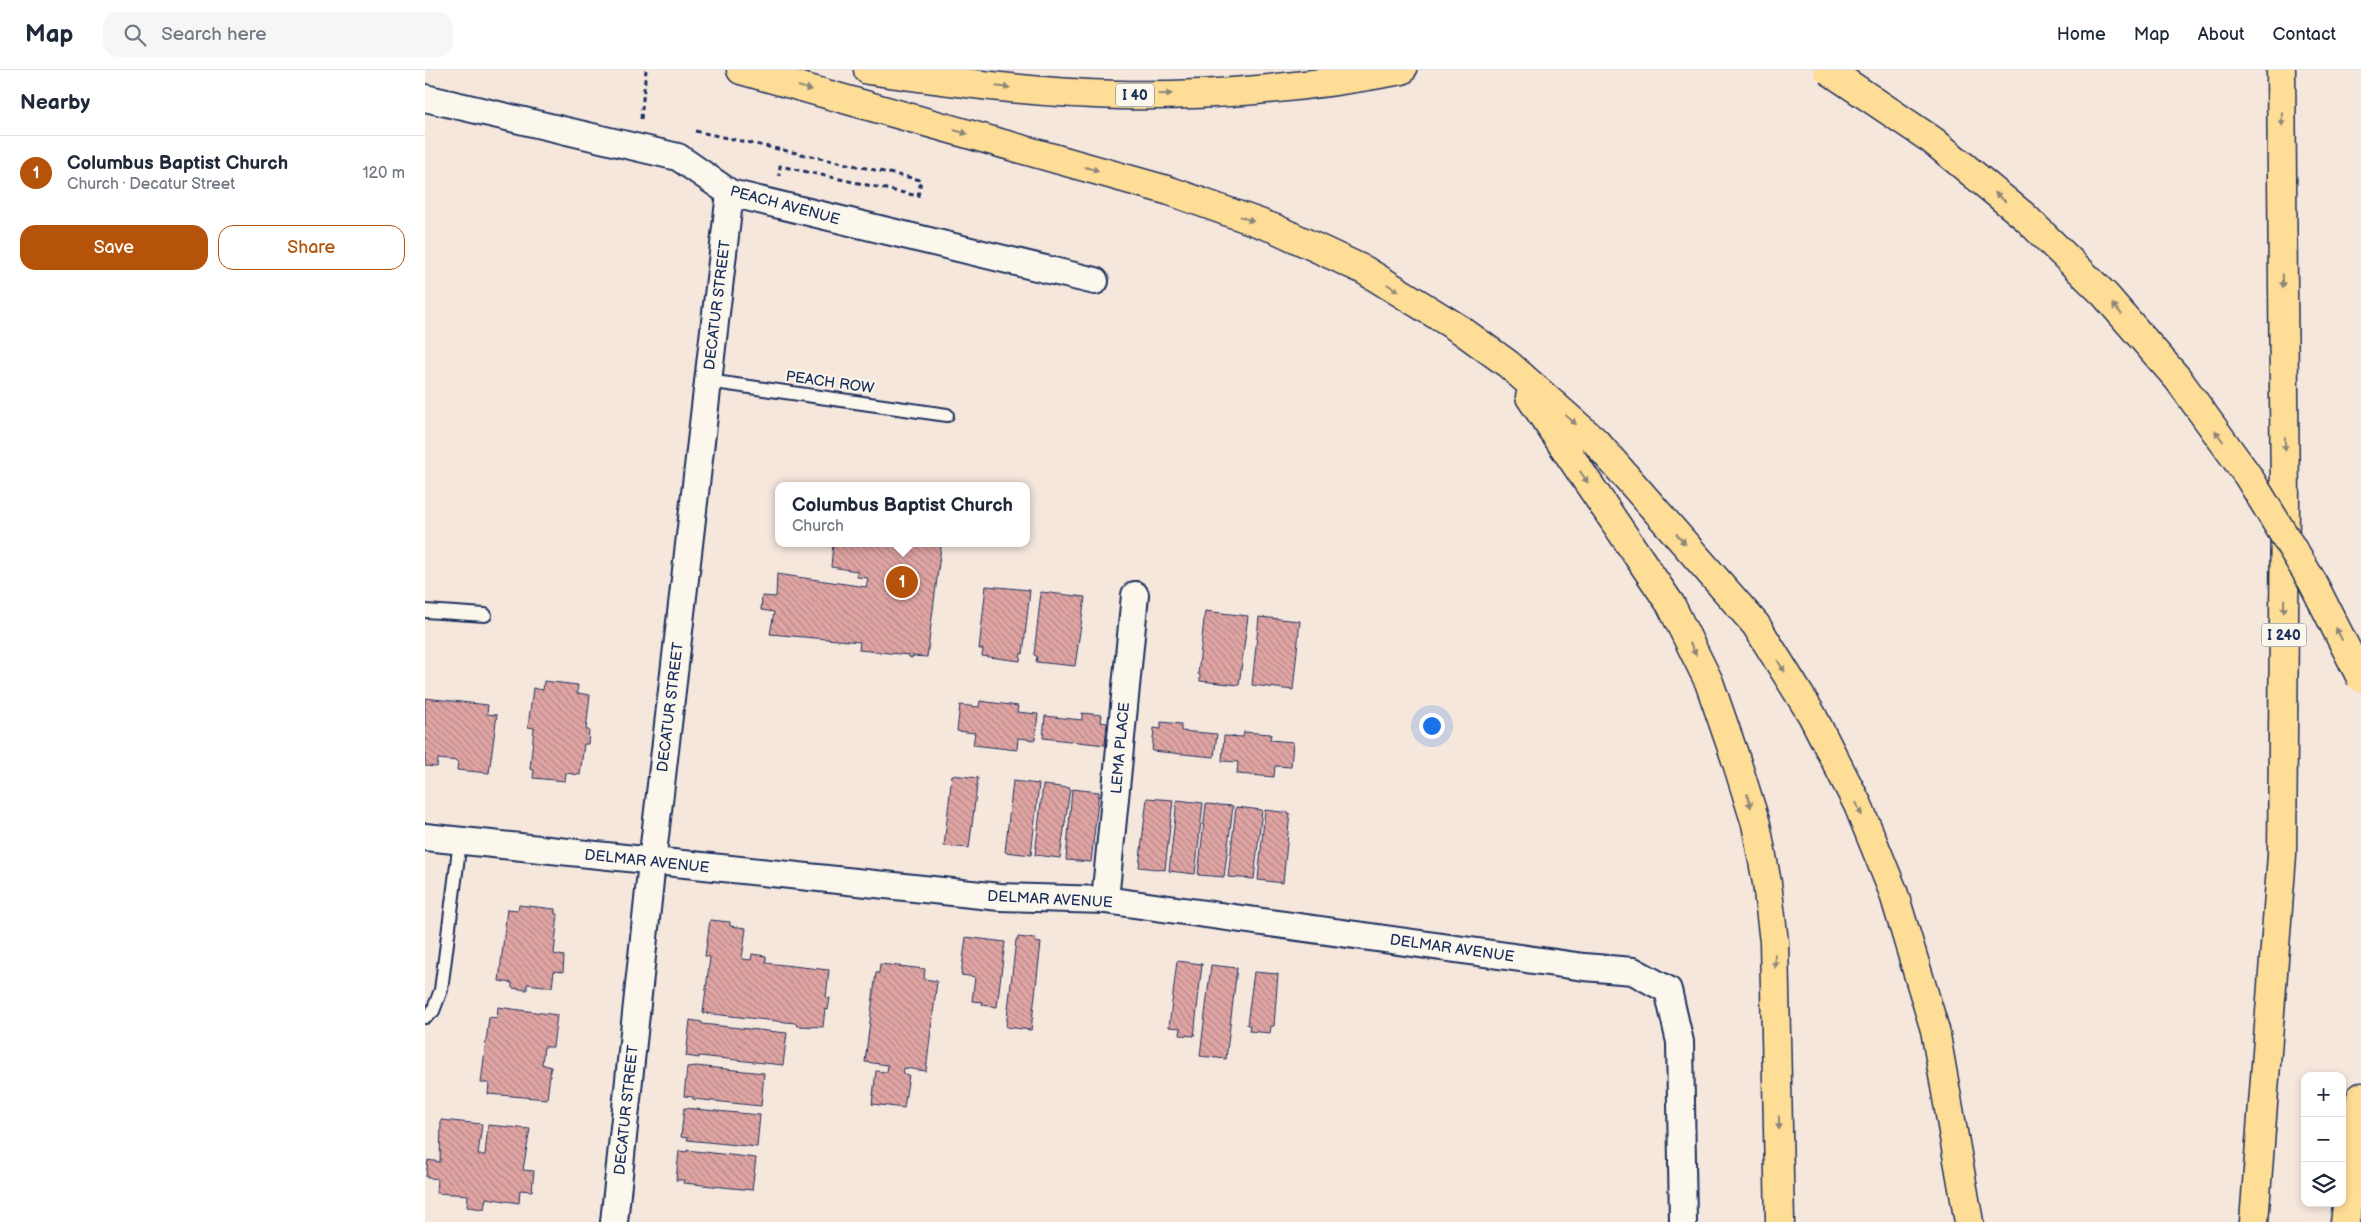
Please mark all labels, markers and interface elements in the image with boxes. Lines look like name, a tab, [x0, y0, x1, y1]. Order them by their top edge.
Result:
search box	[103, 12, 453, 57]
text: Map	[25, 20, 73, 49]
icon: search	[121, 21, 149, 49]
text: Search here	[161, 23, 267, 46]
text: Home	[2057, 24, 2106, 45]
text: Map	[2134, 24, 2170, 45]
text: About	[2198, 24, 2245, 45]
text: Contact	[2273, 24, 2336, 45]
one-way arrow	[995, 83, 1011, 91]
one-way arrow	[797, 84, 813, 92]
road number: I 40	[1116, 84, 1154, 106]
text: Nearby	[20, 90, 90, 115]
one-way arrow	[1157, 90, 1173, 98]
one-way arrow	[2278, 111, 2286, 127]
one-way arrow	[954, 129, 969, 137]
text: Columbus Baptist Church	[67, 152, 288, 175]
text: 1	[33, 164, 39, 183]
text: 120 m	[362, 164, 405, 183]
one-way arrow	[1085, 166, 1100, 174]
text: Church · Decatur Street	[67, 175, 235, 194]
street label: PEACH AVENUE	[728, 182, 842, 229]
one-way arrow	[1994, 191, 2007, 202]
one-way arrow	[1240, 215, 1255, 223]
button: Save	[20, 225, 208, 270]
button: Share	[218, 225, 405, 270]
street label: DECATUR STREET	[700, 239, 735, 371]
one-way arrow	[2279, 273, 2287, 289]
one-way arrow	[1387, 284, 1400, 293]
one-way arrow	[2112, 303, 2123, 316]
street label: PEACH ROW	[784, 367, 876, 398]
one-way arrow	[1564, 414, 1577, 425]
one-way arrow	[2214, 429, 2224, 443]
one-way arrow	[2281, 436, 2289, 452]
one-way arrow	[1579, 470, 1589, 484]
popup	[775, 482, 1030, 547]
text: Columbus Baptist Church	[792, 494, 1013, 517]
text: Church	[792, 517, 844, 536]
one-way arrow	[1675, 533, 1686, 545]
pin: 1	[886, 563, 918, 601]
one-way arrow	[2280, 598, 2288, 614]
road number: I 240	[2261, 624, 2307, 646]
one-way arrow	[2335, 627, 2343, 642]
street label: DECATUR STREET	[653, 641, 688, 773]
one-way arrow	[1689, 641, 1697, 656]
one-way arrow	[1777, 660, 1786, 673]
street label: LEMA PLACE	[1107, 701, 1134, 795]
your location	[1419, 713, 1445, 739]
one-way arrow	[1745, 793, 1753, 808]
one-way arrow	[1855, 802, 1863, 816]
street label: DELMAR AVENUE	[584, 845, 710, 878]
street label: DELMAR AVENUE	[987, 887, 1113, 912]
street label: DELMAR AVENUE	[1388, 930, 1515, 967]
one-way arrow	[1771, 953, 1779, 969]
street label: DECATUR STREET	[610, 1044, 643, 1176]
map controls	[2301, 1072, 2346, 1207]
button: +	[2301, 1072, 2346, 1117]
one-way arrow	[1775, 1115, 1783, 1131]
button: −	[2301, 1117, 2346, 1162]
button: layers	[2301, 1162, 2346, 1207]

